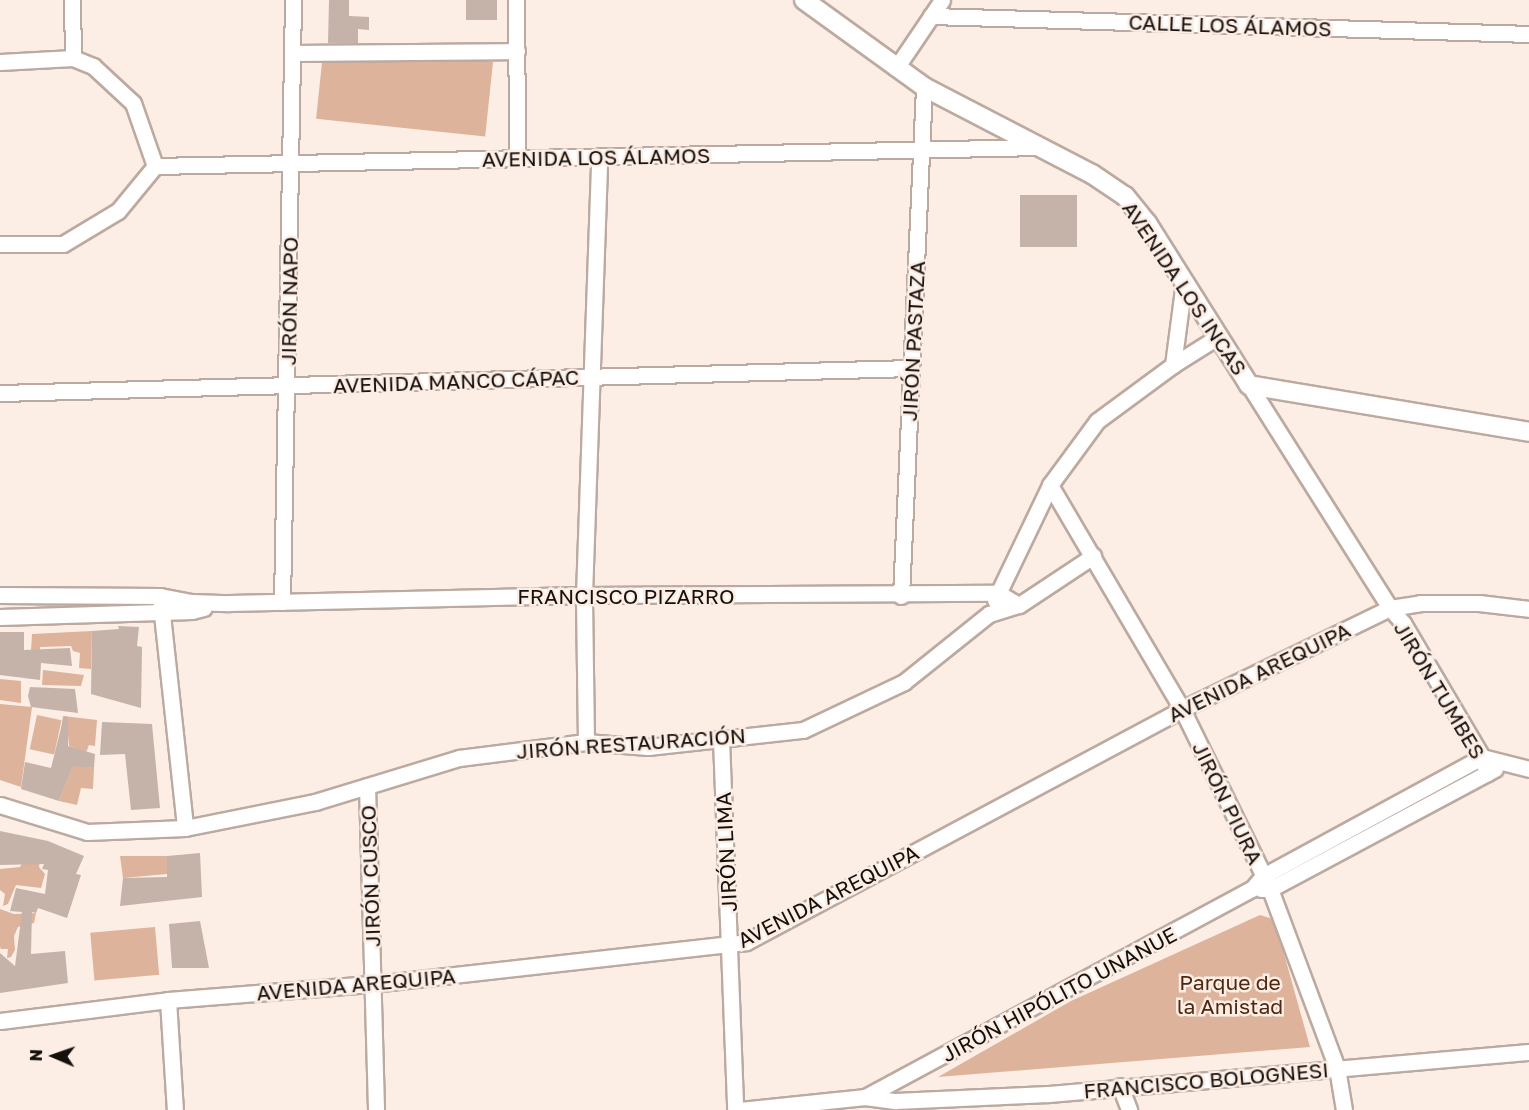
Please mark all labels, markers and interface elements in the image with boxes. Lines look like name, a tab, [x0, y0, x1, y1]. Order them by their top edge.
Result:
street label: CALLE LOS ÁLAMOS	[1128, 9, 1332, 41]
street label: AVENIDA LOS ÁLAMOS	[482, 142, 710, 172]
street label: AVENIDA LOS INCAS	[1117, 196, 1253, 380]
street label: JIRÓN NAPO	[275, 236, 303, 366]
street label: JIRÓN PASTAZA	[896, 260, 930, 422]
street label: AVENIDA MANCO CÁPAC	[332, 364, 580, 398]
street label: FRANCISCO PIZARRO	[517, 583, 735, 609]
street label: AVENIDA AREQUIPA	[1164, 617, 1354, 727]
street label: JIRÓN TUMBES	[1389, 617, 1491, 763]
street label: JIRÓN RESTAURACIÓN	[515, 722, 747, 764]
street label: JIRÓN PIURA	[1187, 738, 1269, 868]
street label: JIRÓN LIMA	[710, 791, 742, 913]
street label: JIRÓN CUSCO	[355, 805, 385, 947]
street label: AVENIDA AREQUIPA	[733, 839, 923, 953]
street label: JIRÓN HIPÓLITO UNANUE	[937, 921, 1181, 1067]
street label: AVENIDA AREQUIPA	[255, 963, 457, 1005]
park label: Parque de la Amistad	[1177, 969, 1283, 1019]
north arrow	[24, 1026, 84, 1086]
text: N	[26, 1049, 46, 1062]
street label: FRANCISCO BOLOGNESI	[1082, 1057, 1330, 1103]

